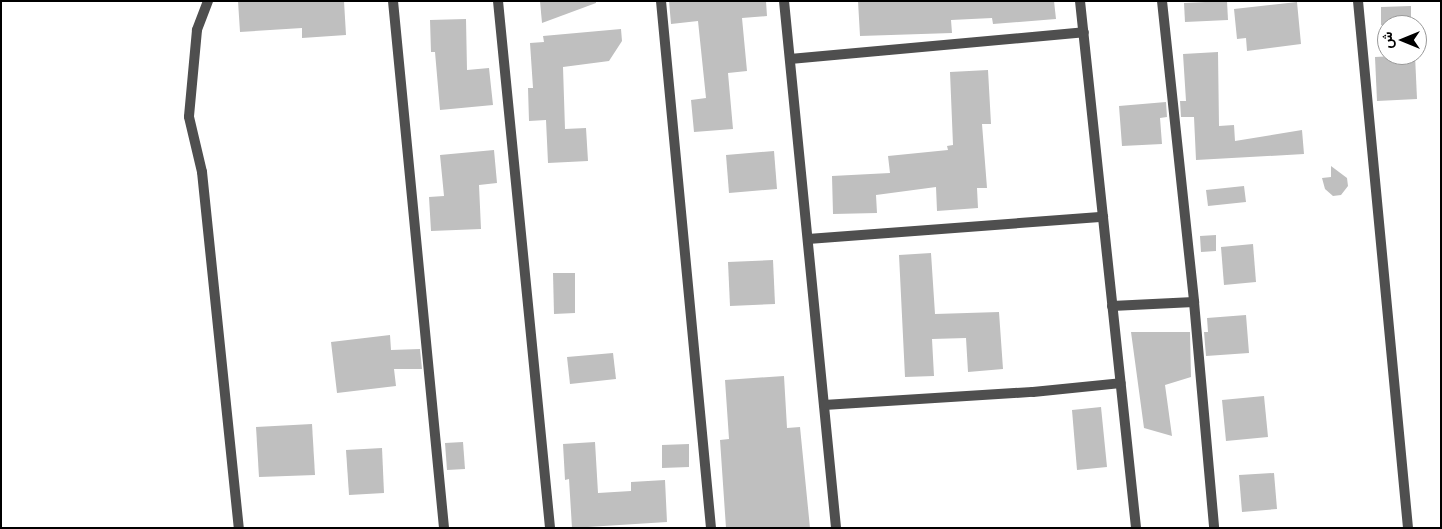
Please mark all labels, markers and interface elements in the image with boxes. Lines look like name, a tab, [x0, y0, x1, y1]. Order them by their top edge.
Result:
north arrow	[1377, 15, 1427, 65]
text: ش	[1379, 32, 1396, 48]

